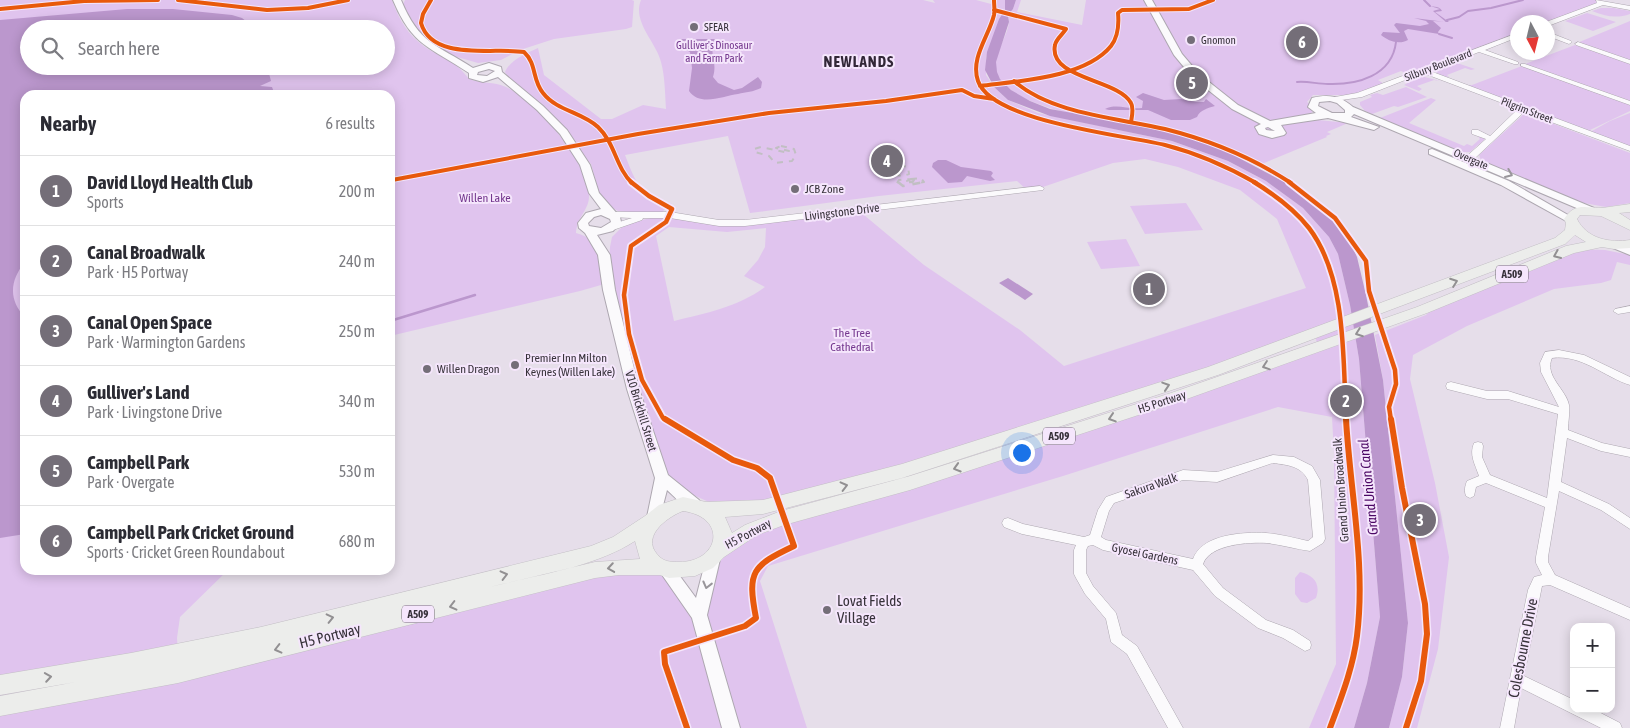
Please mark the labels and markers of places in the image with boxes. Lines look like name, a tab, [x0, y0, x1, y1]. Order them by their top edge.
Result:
marker: SFEAR	[688, 21, 700, 33]
place label: SFEAR	[704, 21, 729, 33]
pin: 6	[1286, 23, 1318, 61]
marker: Gnomon	[1185, 34, 1197, 46]
place label: Gnomon	[1201, 34, 1236, 46]
pin: 5	[1176, 64, 1208, 102]
pin: 4	[871, 142, 903, 180]
place label: JCB Zone	[805, 182, 844, 196]
marker: JCB Zone	[789, 183, 801, 195]
pin: 1	[1133, 270, 1165, 308]
place label: Premier Inn Milton Keynes (Willen Lake)	[525, 351, 615, 379]
marker: Premier Inn Milton Keynes (Willen Lake)	[509, 359, 521, 371]
place label: Willen Dragon	[437, 362, 500, 376]
marker: Willen Dragon	[421, 363, 433, 375]
pin: 2	[1330, 382, 1362, 420]
pin: 3	[1404, 501, 1436, 539]
place label: Lovat Fields Village	[837, 592, 902, 626]
marker: Lovat Fields Village	[821, 604, 833, 616]

